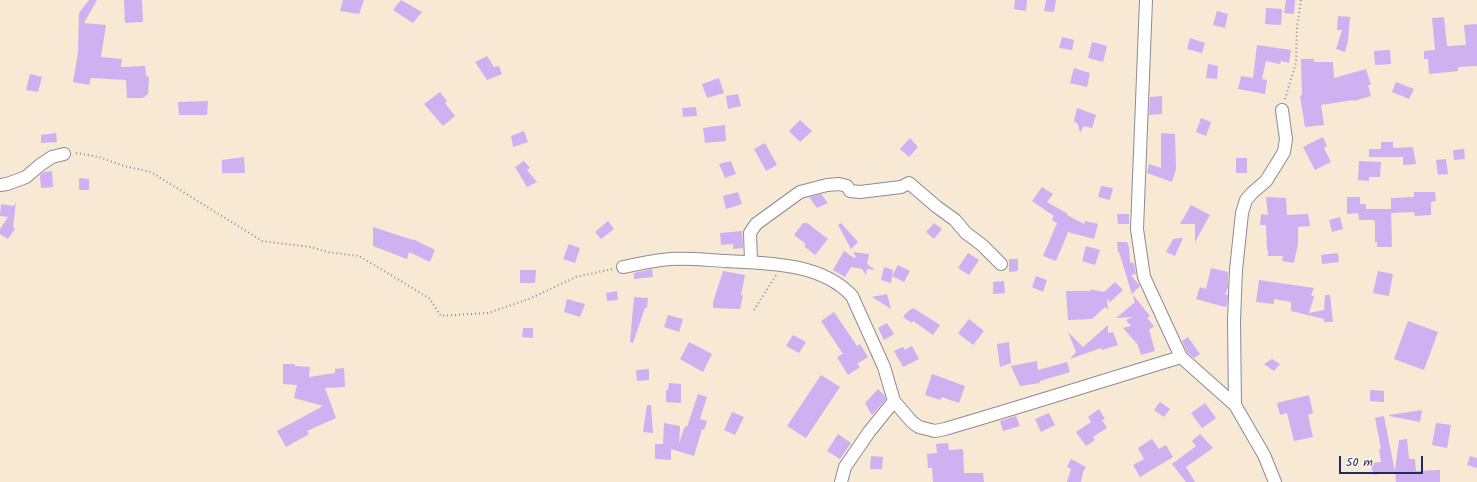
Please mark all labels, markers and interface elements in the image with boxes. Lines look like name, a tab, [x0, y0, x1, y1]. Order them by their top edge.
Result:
scale bar	[1341, 448, 1425, 474]
text: 50 m	[1346, 453, 1373, 472]

